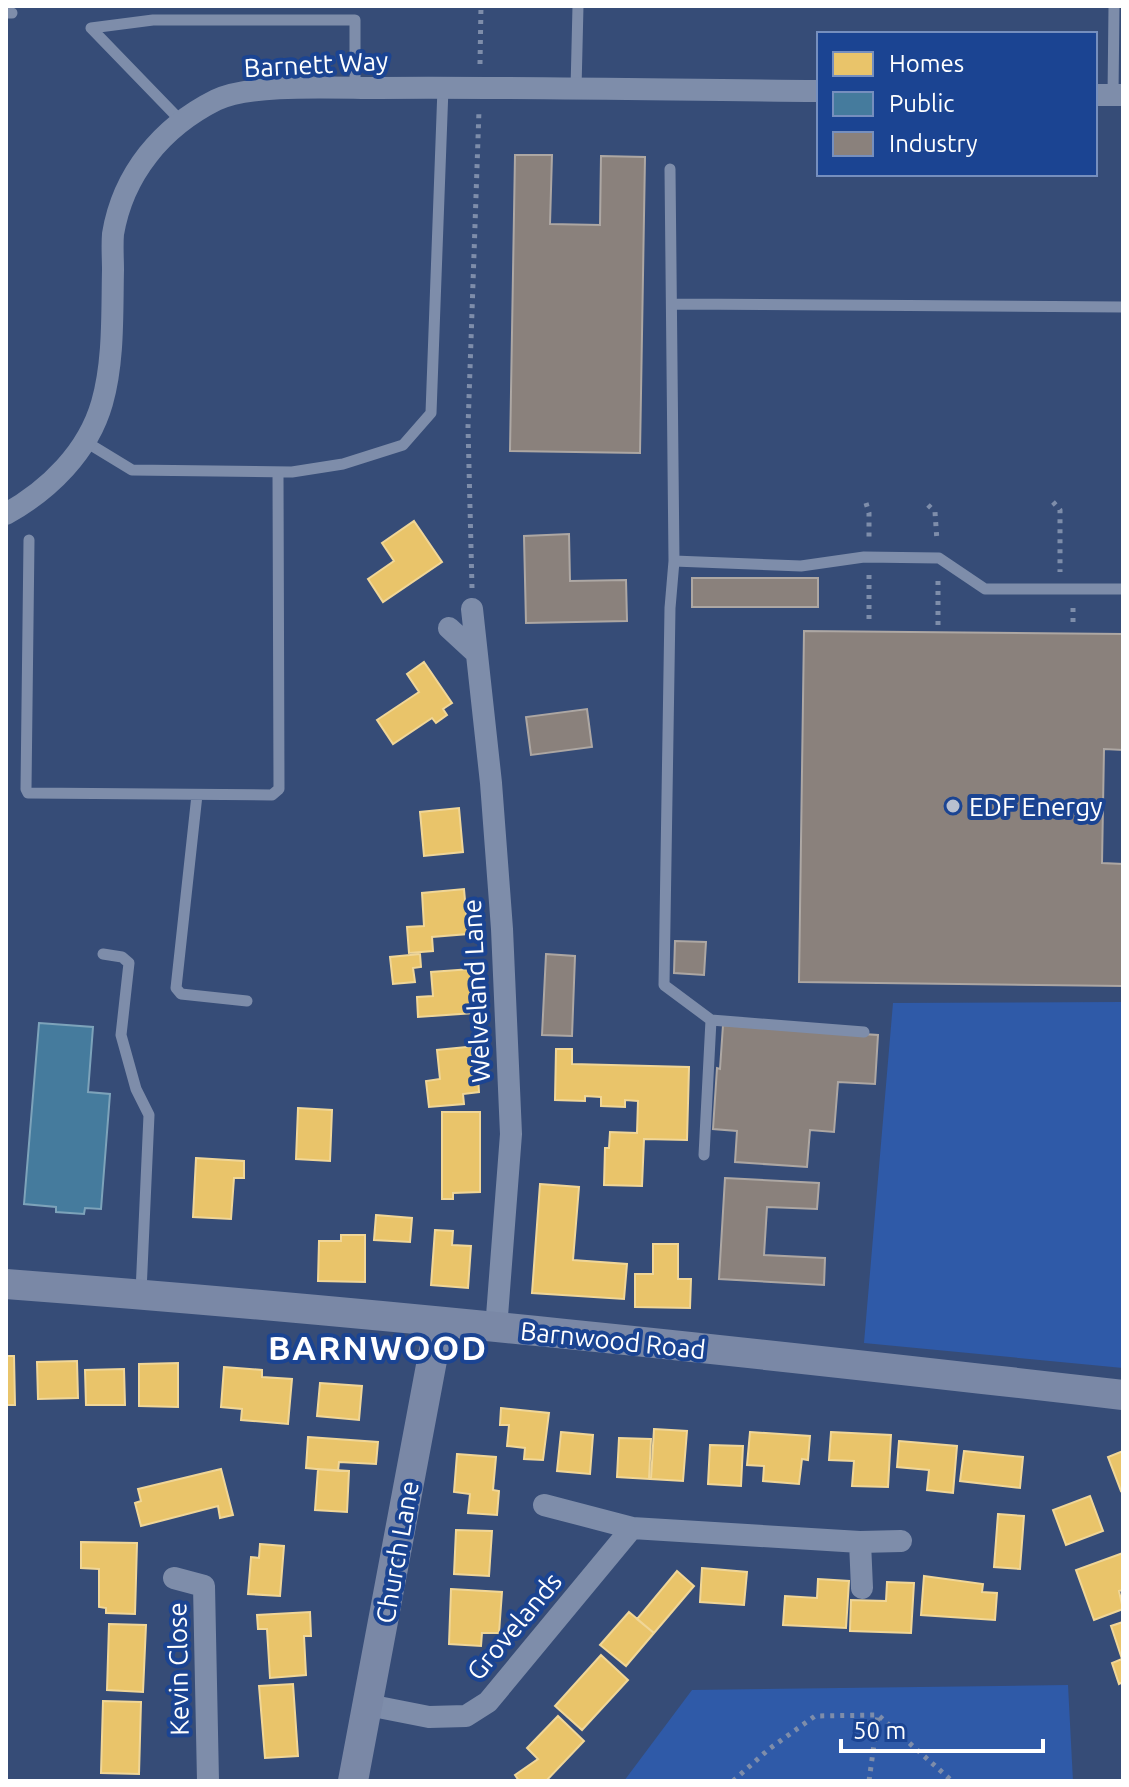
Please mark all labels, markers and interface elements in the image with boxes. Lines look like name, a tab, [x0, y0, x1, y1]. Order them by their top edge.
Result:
legend	[817, 32, 1097, 176]
street label: Barnett Way	[243, 46, 389, 82]
text: Homes	[889, 50, 964, 77]
text: Public	[889, 90, 954, 117]
text: Industry	[889, 130, 978, 157]
place label: EDF Energy	[969, 792, 1103, 821]
marker: EDF Energy	[944, 797, 962, 815]
street label: Welveland Lane	[457, 898, 495, 1084]
street label: Barnwood Road	[519, 1316, 707, 1364]
district label: BARNWOOD	[268, 1328, 488, 1366]
street label: Church Lane	[370, 1478, 424, 1626]
street label: Grovelands	[461, 1567, 567, 1685]
street label: Kevin Close	[162, 1602, 194, 1736]
scale bar	[841, 1703, 1043, 1753]
text: 50 m	[853, 1717, 906, 1744]

